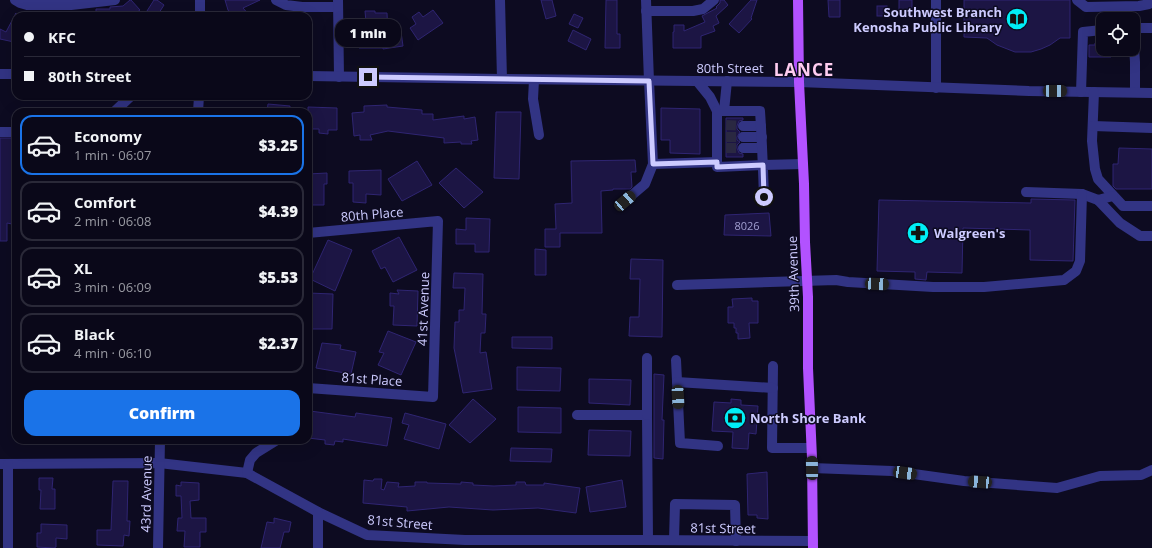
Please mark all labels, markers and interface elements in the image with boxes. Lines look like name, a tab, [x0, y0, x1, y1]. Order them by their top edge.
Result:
place label: Southwest Branch Kenosha Public Library	[853, 3, 1003, 36]
library icon: Southwest Branch Kenosha Public Library	[1004, 6, 1030, 32]
map controls	[1096, 12, 1140, 56]
button: locate	[1096, 12, 1140, 56]
callout: 1 min	[335, 19, 401, 47]
text: 1 min	[350, 24, 386, 42]
text: KFC	[48, 27, 76, 47]
district label: LANCE	[774, 58, 834, 81]
street label: 80th Street	[696, 59, 764, 77]
text: 80th Street	[48, 66, 131, 86]
route end	[359, 68, 377, 86]
car	[1043, 85, 1067, 97]
text: Economy	[74, 126, 142, 146]
icon: car	[26, 127, 62, 163]
text: $3.25	[259, 135, 298, 155]
text: 1 min · 06:07	[74, 146, 151, 164]
route start	[755, 188, 773, 206]
car	[612, 189, 638, 213]
text: Comfort	[74, 192, 136, 212]
icon: car	[26, 193, 62, 229]
text: $4.39	[259, 201, 298, 221]
street label: 80th Place	[340, 202, 404, 226]
text: 2 min · 06:08	[74, 212, 151, 230]
house number: 8026	[734, 218, 760, 233]
pharmacy icon: Walgreen's	[905, 220, 931, 246]
place label: Walgreen's	[934, 224, 1005, 242]
street label: 39th Avenue	[783, 236, 803, 312]
text: XL	[74, 258, 92, 278]
icon: car	[26, 259, 62, 295]
text: $5.53	[259, 267, 298, 287]
street label: 41st Avenue	[413, 272, 433, 346]
car	[865, 277, 889, 291]
text: 3 min · 06:09	[74, 278, 151, 296]
text: Black	[74, 324, 115, 344]
icon: car	[26, 325, 62, 361]
text: $2.37	[259, 333, 298, 353]
text: 4 min · 06:10	[74, 344, 151, 362]
street label: 81st Place	[341, 368, 403, 390]
car	[671, 385, 685, 409]
button: Confirm	[24, 390, 300, 436]
bank icon: North Shore Bank	[722, 405, 748, 431]
place label: North Shore Bank	[750, 409, 867, 427]
street label: 43rd Avenue	[136, 455, 156, 533]
car	[806, 456, 818, 480]
car	[892, 465, 918, 481]
car	[968, 475, 992, 489]
street label: 81st Street	[367, 510, 434, 534]
street label: 81st Street	[690, 518, 756, 538]

